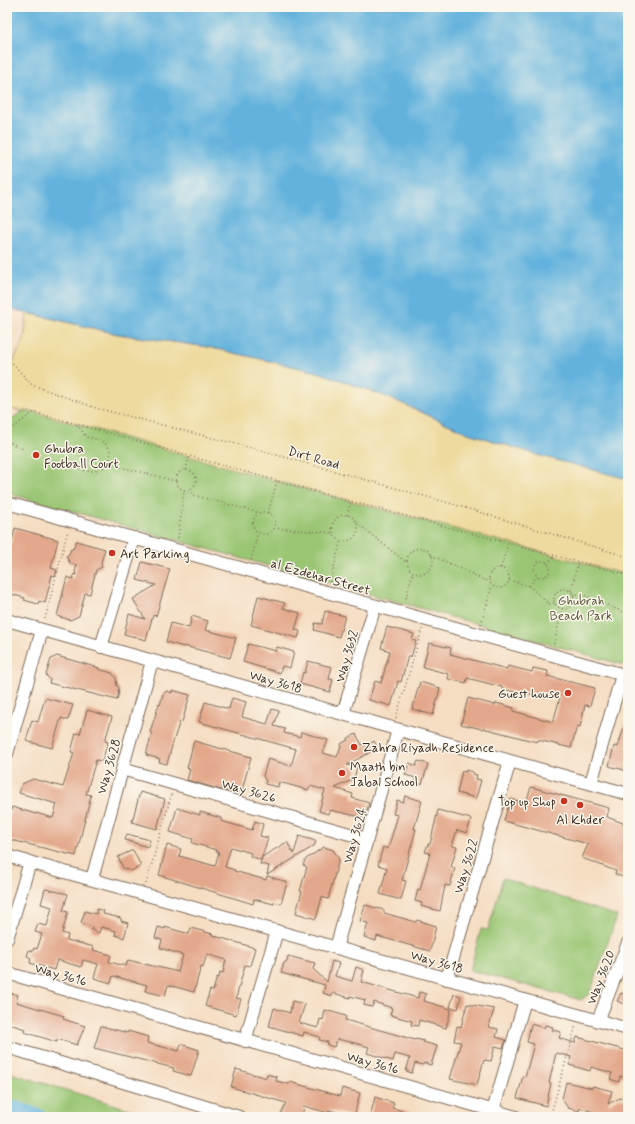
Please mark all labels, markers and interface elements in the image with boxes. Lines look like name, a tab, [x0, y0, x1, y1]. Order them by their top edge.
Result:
place label: Ghubra Football Court	[44, 441, 119, 473]
street label: Dirt Road	[286, 443, 341, 474]
marker: Ghubra Football Court	[31, 450, 41, 460]
place label: Art Parking	[120, 546, 189, 563]
marker: Art Parking	[107, 548, 117, 558]
street label: al Ezdehar Street	[269, 555, 372, 600]
park label: Ghubrah Beach Park	[549, 593, 613, 625]
street label: Way 3632	[332, 628, 363, 684]
street label: Way 3618	[247, 667, 304, 698]
place label: Guest house	[498, 686, 560, 703]
marker: Guest house	[563, 688, 573, 698]
street label: Way 3628	[93, 737, 125, 796]
place label: Zahra Riyadh Residence	[362, 740, 494, 757]
marker: Zahra Riyadh Residence	[349, 742, 359, 752]
place label: Maath bin Jabal School	[350, 759, 418, 791]
marker: Maath bin Jabal School	[337, 768, 347, 778]
street label: Way 3626	[219, 776, 278, 807]
place label: Top up Shop	[498, 794, 556, 811]
marker: Top up Shop	[559, 796, 569, 806]
marker: Al Khder	[575, 800, 585, 810]
street label: Way 3624	[339, 805, 372, 865]
place label: Al Khder	[556, 812, 604, 829]
street label: Way 3622	[450, 837, 483, 896]
street label: Way 3618	[408, 947, 465, 978]
street label: Way 3620	[583, 948, 619, 1007]
street label: Way 3616	[33, 960, 89, 991]
street label: Way 3616	[345, 1048, 401, 1079]

